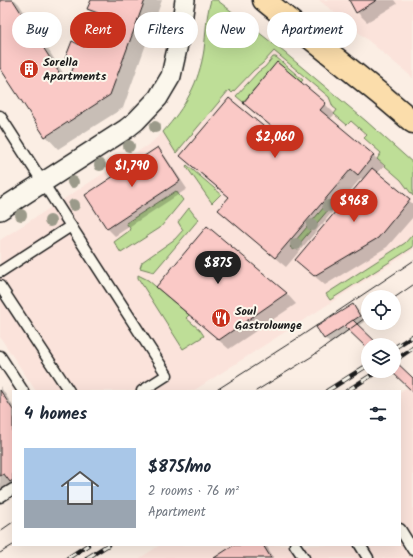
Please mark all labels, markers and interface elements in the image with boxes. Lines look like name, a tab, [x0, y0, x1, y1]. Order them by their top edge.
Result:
chip: Buy	[12, 12, 62, 48]
chip: Rent	[70, 12, 126, 48]
chip: Filters	[134, 12, 198, 48]
chip: New	[206, 12, 259, 48]
chip: Apartment	[267, 12, 357, 48]
place label: Sorella Apartments	[43, 53, 107, 86]
building icon: Sorella Apartments	[18, 58, 40, 80]
pin: $2,060	[242, 125, 308, 159]
text: $2,060	[255, 127, 295, 148]
pin: $1,790	[99, 154, 165, 188]
text: $1,790	[115, 156, 149, 177]
pin: $968	[330, 189, 378, 223]
text: $968	[340, 191, 369, 212]
pin: $875	[194, 251, 242, 285]
text: $875	[204, 253, 232, 274]
map controls	[361, 290, 401, 378]
button: locate	[361, 290, 401, 330]
place label: Soul Gastrolounge	[235, 302, 302, 335]
restaurant icon: Soul Gastrolounge	[210, 307, 232, 329]
button: layers	[361, 338, 401, 378]
text: 4 homes	[24, 401, 87, 428]
icon: filters	[367, 403, 389, 425]
text: $875/mo	[148, 454, 211, 481]
icon: home	[56, 464, 104, 512]
text: 2 rooms · 76 m²	[148, 481, 239, 502]
text: Apartment	[148, 502, 206, 523]

